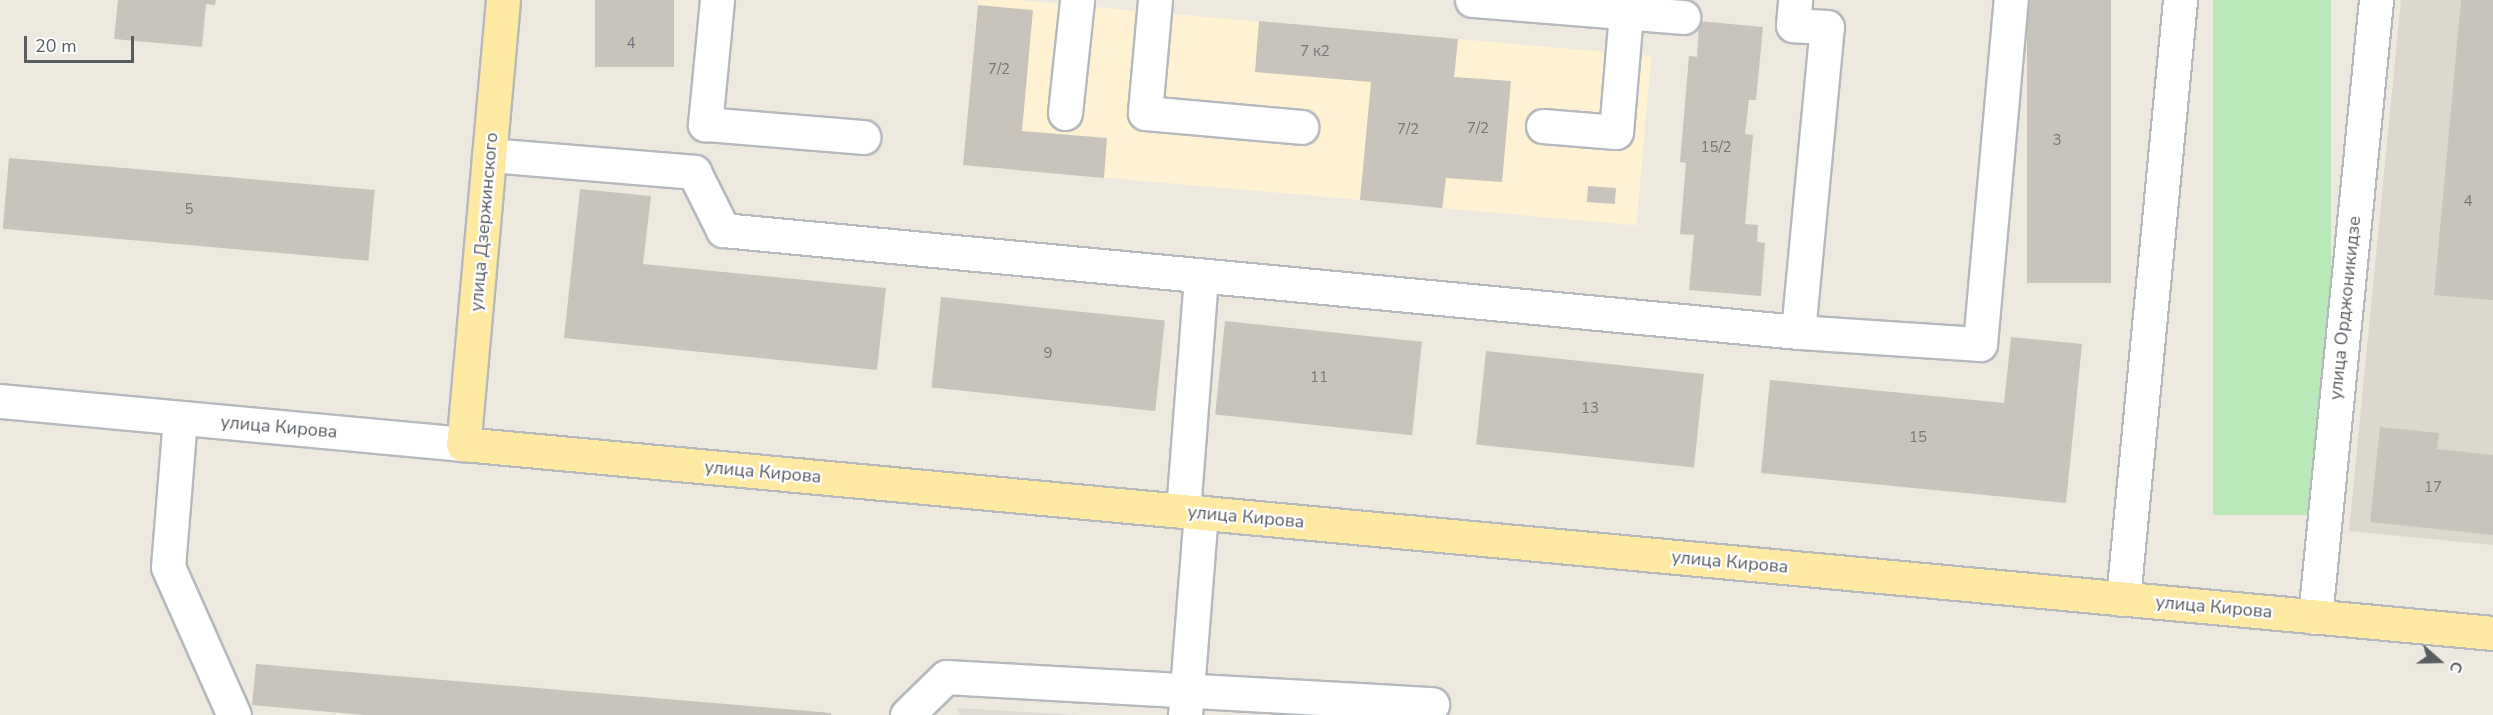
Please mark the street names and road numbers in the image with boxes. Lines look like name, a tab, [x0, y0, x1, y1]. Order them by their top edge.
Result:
street label: улица Дзержинского	[465, 132, 503, 312]
street label: улица Орджоникидзе	[2325, 215, 2365, 401]
street label: улица Кирова	[220, 411, 338, 443]
street label: улица Кирова	[704, 456, 822, 488]
street label: улица Кирова	[1187, 501, 1305, 533]
street label: улица Кирова	[1671, 546, 1789, 578]
street label: улица Кирова	[2155, 591, 2273, 623]

